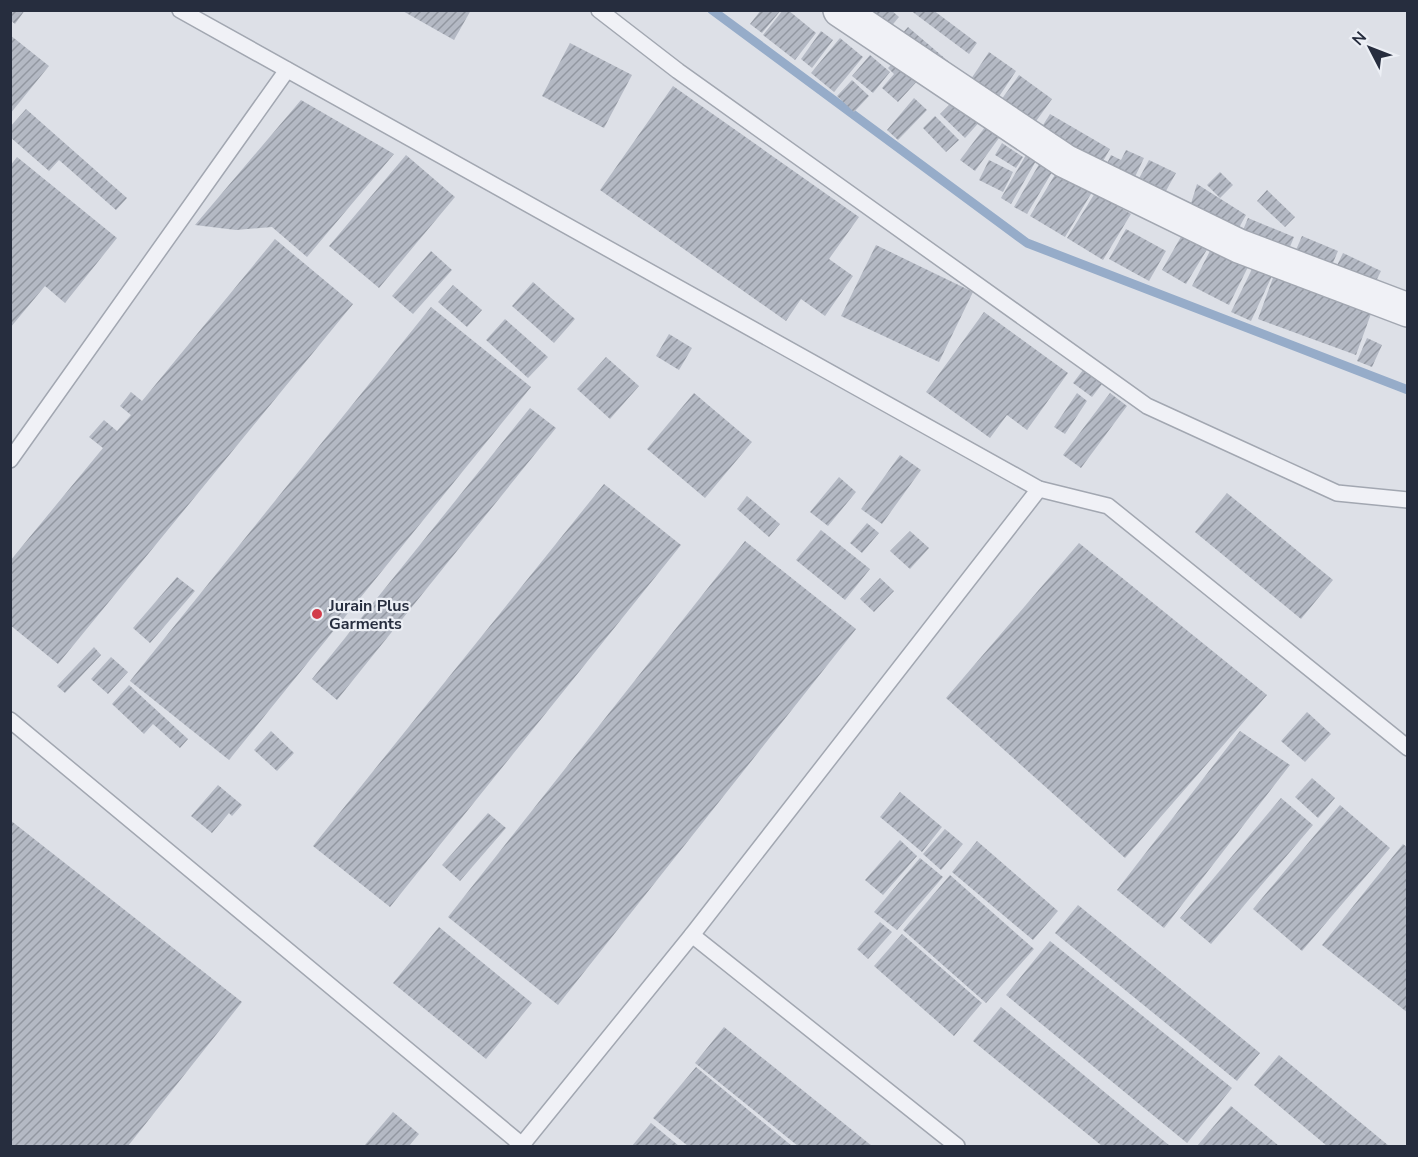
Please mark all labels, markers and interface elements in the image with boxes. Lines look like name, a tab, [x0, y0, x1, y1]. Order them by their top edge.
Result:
north arrow	[1340, 18, 1400, 78]
text: N	[1347, 27, 1372, 50]
place label: Jurain Plus Garments	[328, 595, 409, 635]
marker: Jurain Plus Garments	[310, 607, 324, 621]

